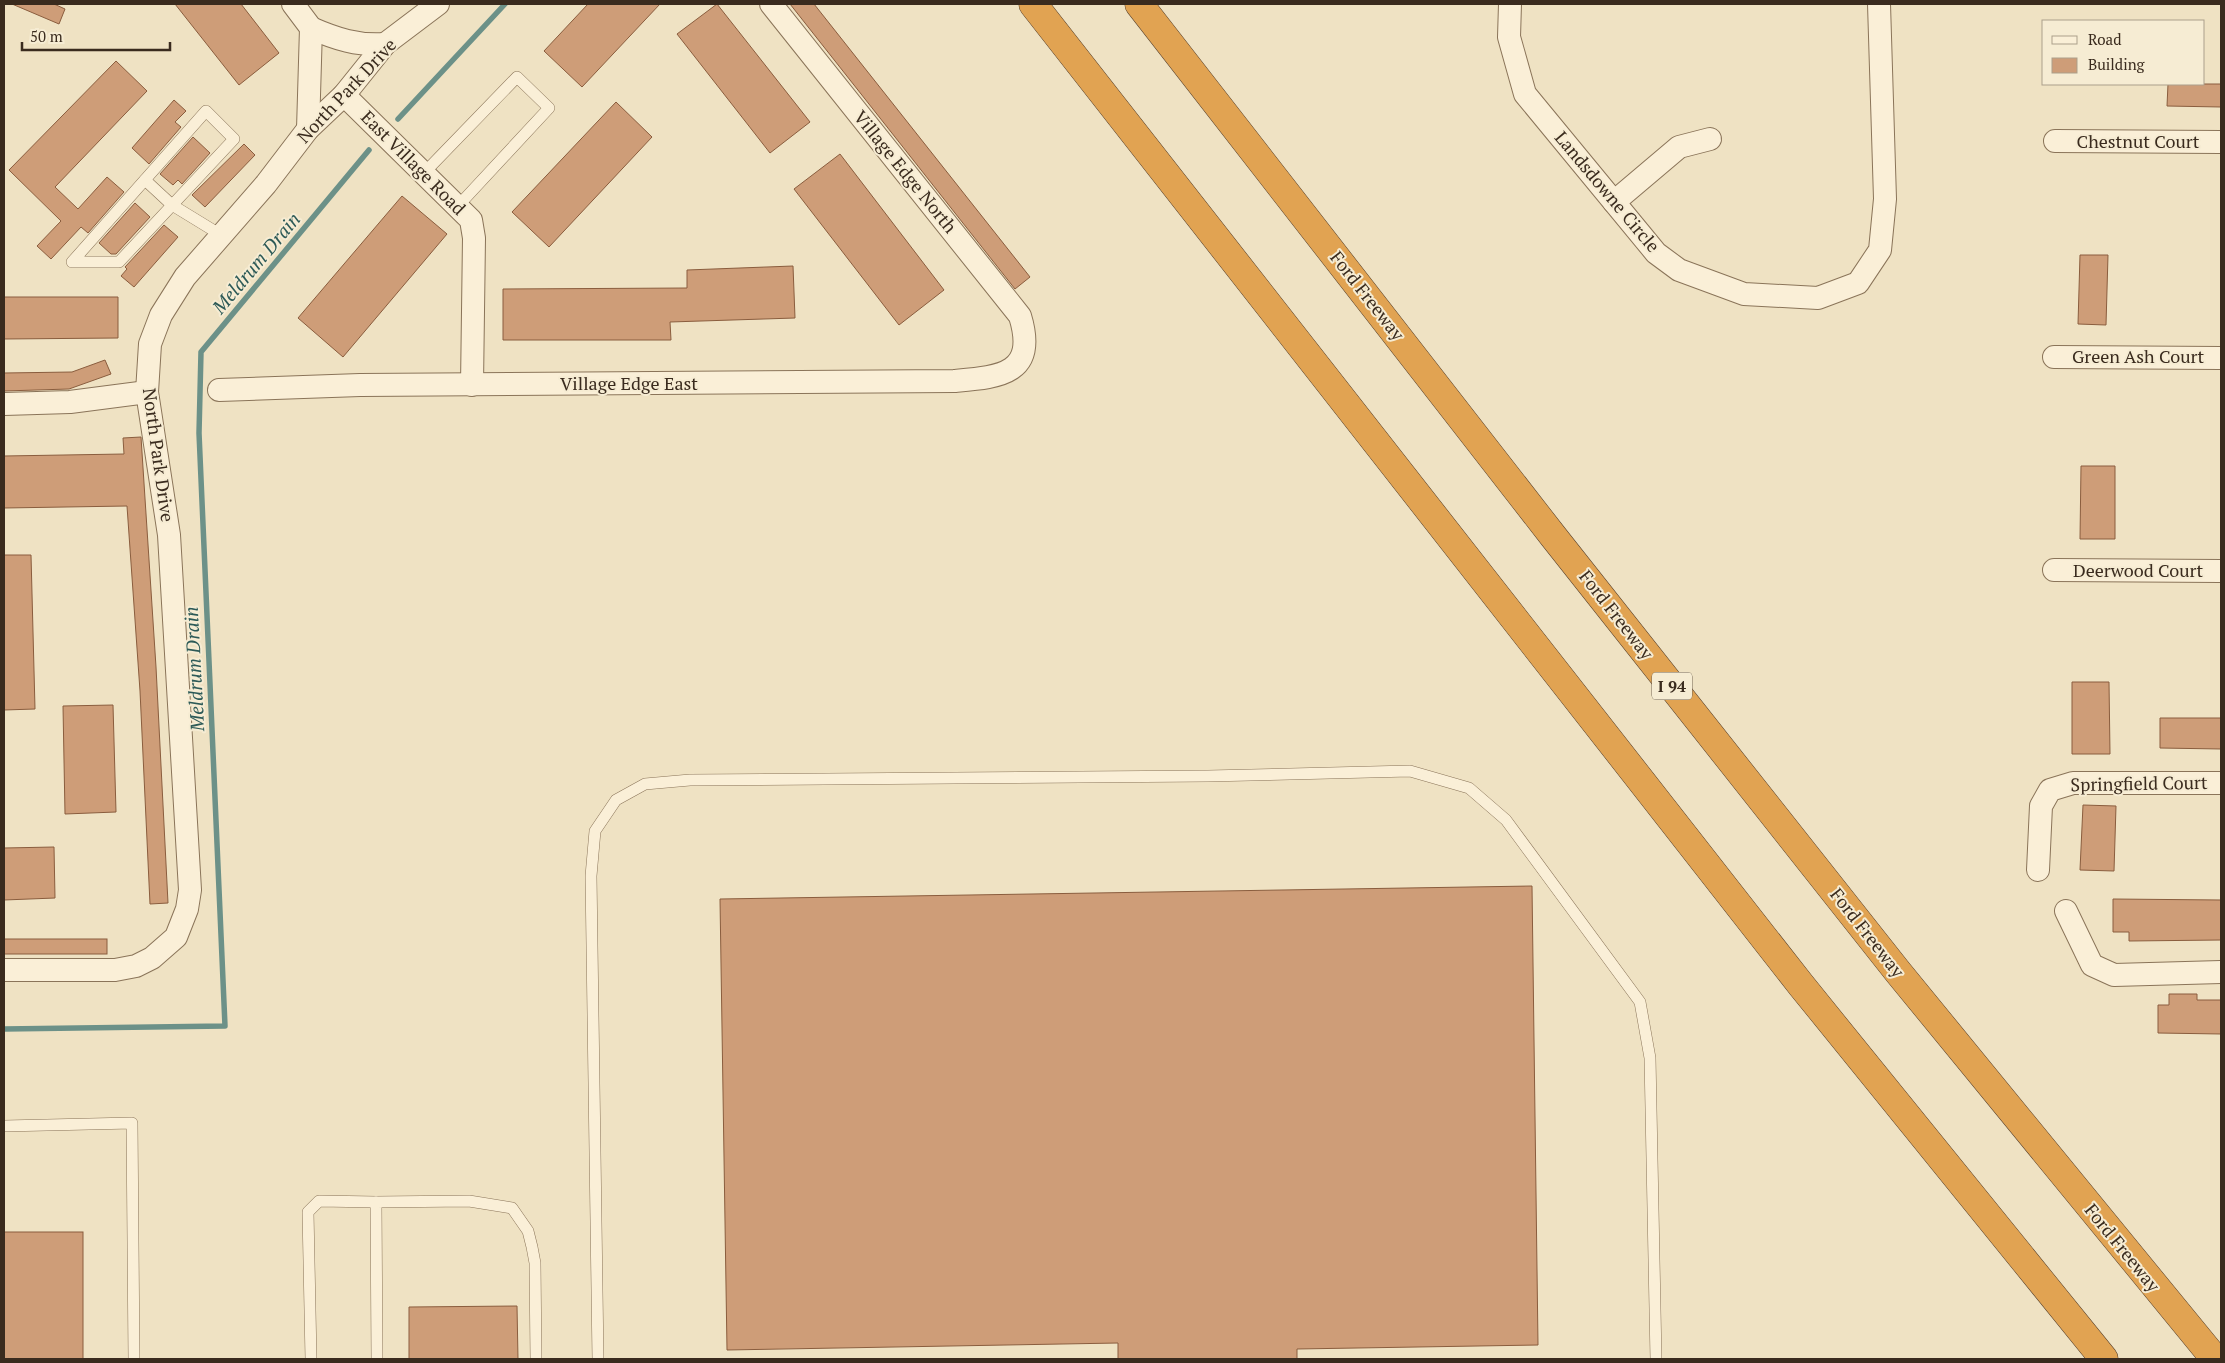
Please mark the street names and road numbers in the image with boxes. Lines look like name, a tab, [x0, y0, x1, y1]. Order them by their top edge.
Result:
street label: North Park Drive	[291, 33, 401, 148]
street label: East Village Road	[356, 105, 471, 220]
street label: Village Edge North	[849, 105, 963, 238]
street label: Landsdowne Circle	[1550, 126, 1666, 257]
street label: Chestnut Court	[2077, 129, 2200, 153]
street label: Ford Freeway	[1325, 246, 1411, 346]
street label: Green Ash Court	[2072, 344, 2204, 368]
street label: Village Edge East	[560, 371, 698, 395]
street label: North Park Drive	[138, 386, 180, 523]
street label: Deerwood Court	[2073, 558, 2203, 582]
street label: Ford Freeway	[1574, 565, 1660, 665]
road number: I 94	[1652, 672, 1692, 699]
street label: Springfield Court	[2070, 770, 2208, 796]
street label: Ford Freeway	[1825, 883, 1911, 983]
street label: Ford Freeway	[2080, 1198, 2166, 1297]

